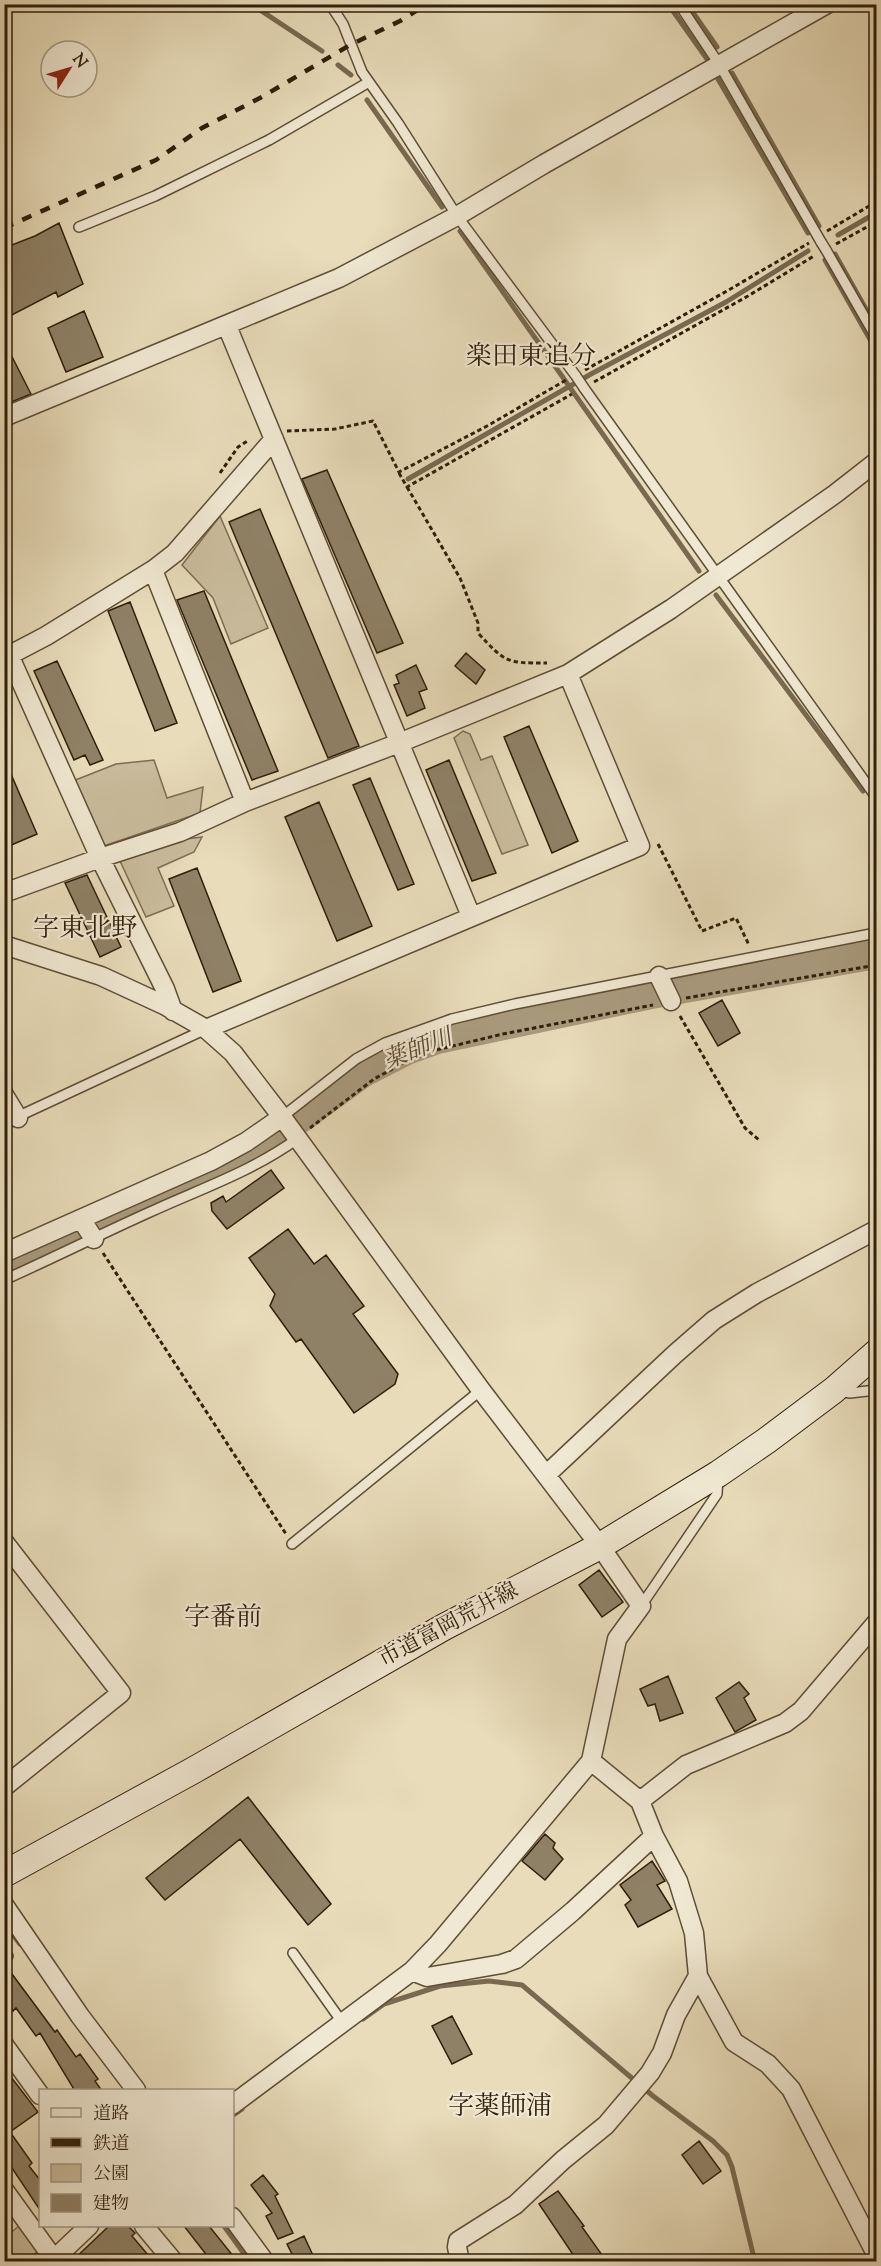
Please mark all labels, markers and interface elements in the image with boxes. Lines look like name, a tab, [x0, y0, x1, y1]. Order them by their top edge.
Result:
north arrow	[39, 39, 99, 99]
text: N	[66, 49, 92, 74]
district label: 楽田東追分	[466, 339, 596, 376]
district label: 字東北野	[33, 911, 137, 948]
water label: 薬師川	[378, 1020, 461, 1079]
street label: 市道富岡荒井線	[373, 1576, 525, 1676]
district label: 字番前	[184, 1600, 262, 1637]
legend	[39, 2089, 234, 2227]
district label: 字薬師浦	[448, 2089, 552, 2126]
text: 道路	[93, 2102, 129, 2128]
text: 鉄道	[93, 2132, 129, 2158]
text: 公園	[93, 2162, 129, 2188]
text: 建物	[93, 2192, 129, 2218]

